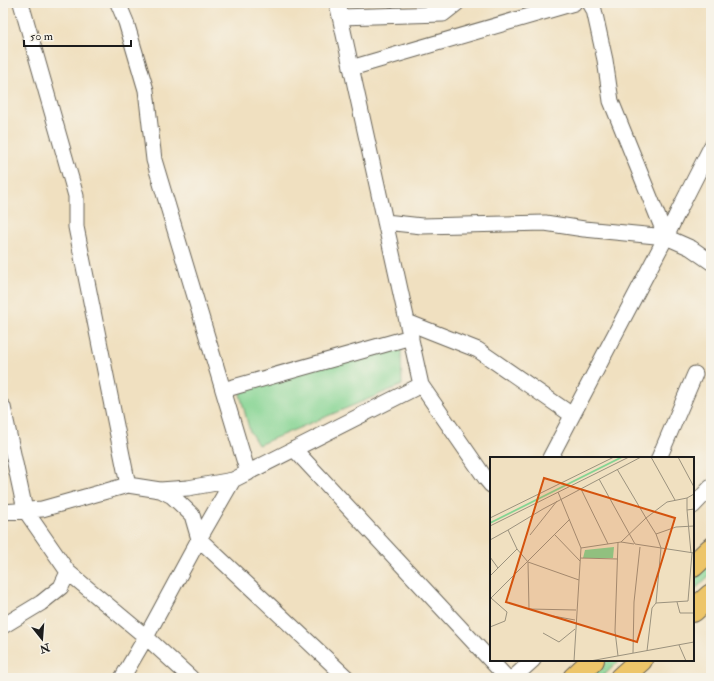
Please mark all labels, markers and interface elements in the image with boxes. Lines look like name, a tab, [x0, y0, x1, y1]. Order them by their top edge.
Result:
scale bar	[24, 22, 131, 48]
text: 50 m	[30, 29, 54, 44]
inset map	[490, 457, 694, 661]
north arrow	[22, 619, 62, 659]
text: N	[37, 640, 52, 656]

